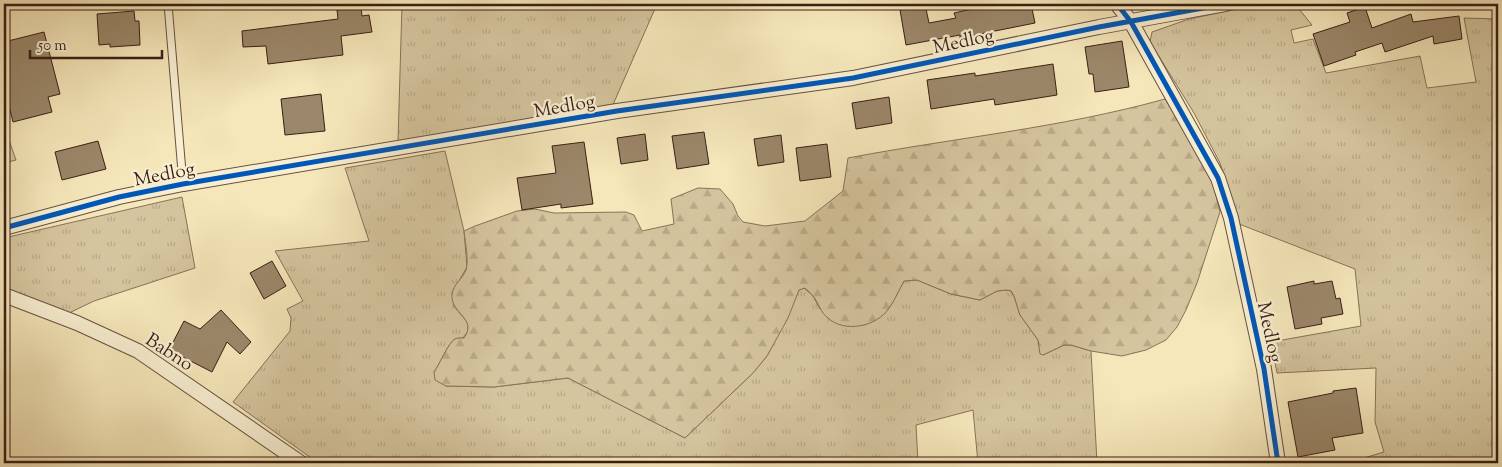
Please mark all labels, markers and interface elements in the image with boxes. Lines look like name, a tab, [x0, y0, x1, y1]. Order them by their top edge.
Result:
street label: Medlog	[931, 23, 996, 62]
scale bar	[30, 28, 162, 60]
text: 50 m	[37, 36, 67, 57]
street label: Medlog	[532, 89, 597, 126]
street label: Medlog	[132, 156, 197, 195]
street label: Medlog	[1249, 300, 1288, 365]
street label: Babno	[139, 328, 198, 379]

